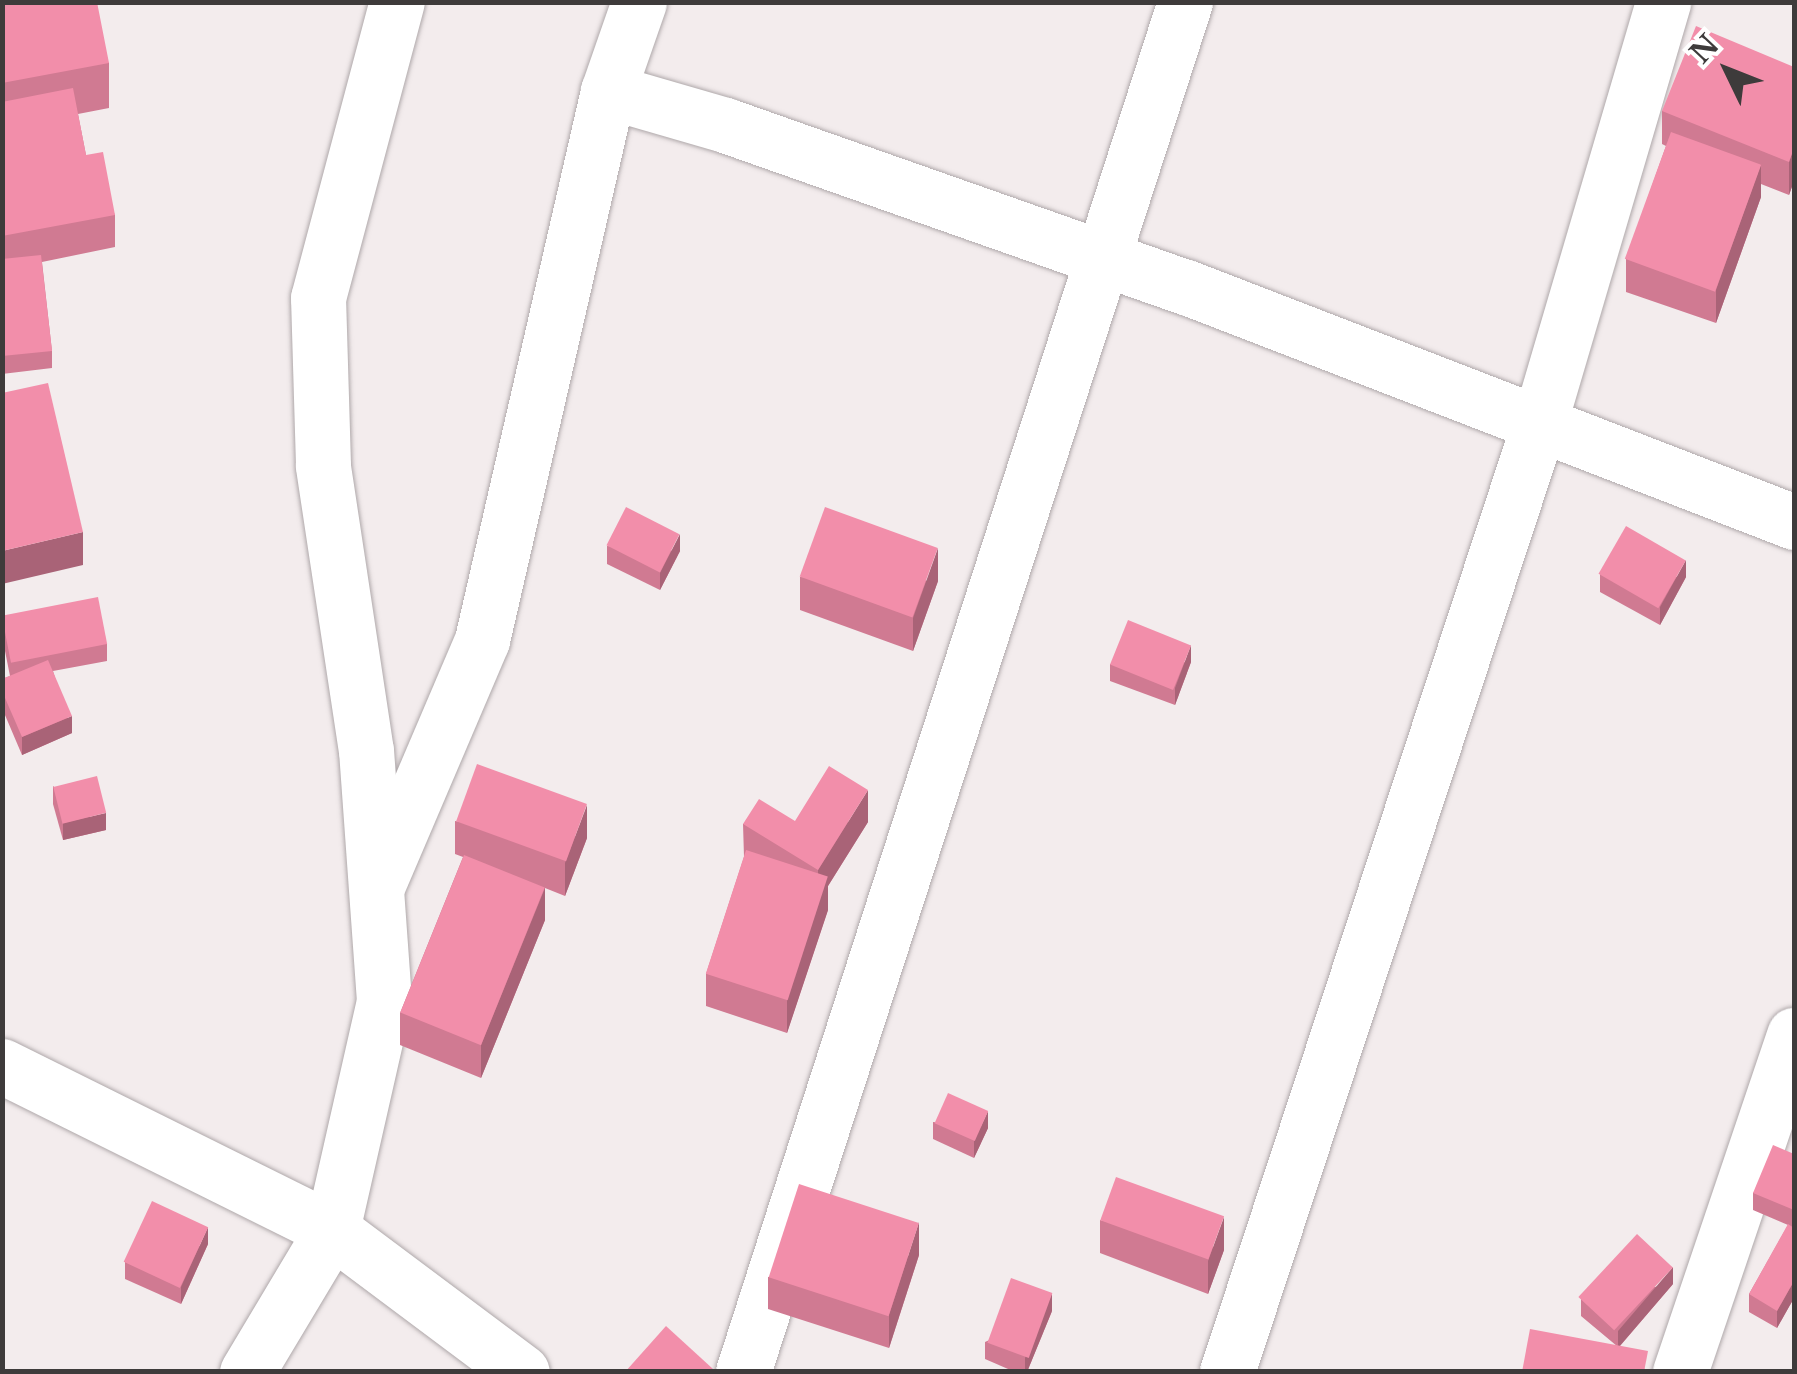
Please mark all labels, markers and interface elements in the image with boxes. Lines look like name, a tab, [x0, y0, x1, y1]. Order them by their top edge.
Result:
north arrow	[1677, 20, 1777, 120]
text: N	[1683, 28, 1726, 71]

